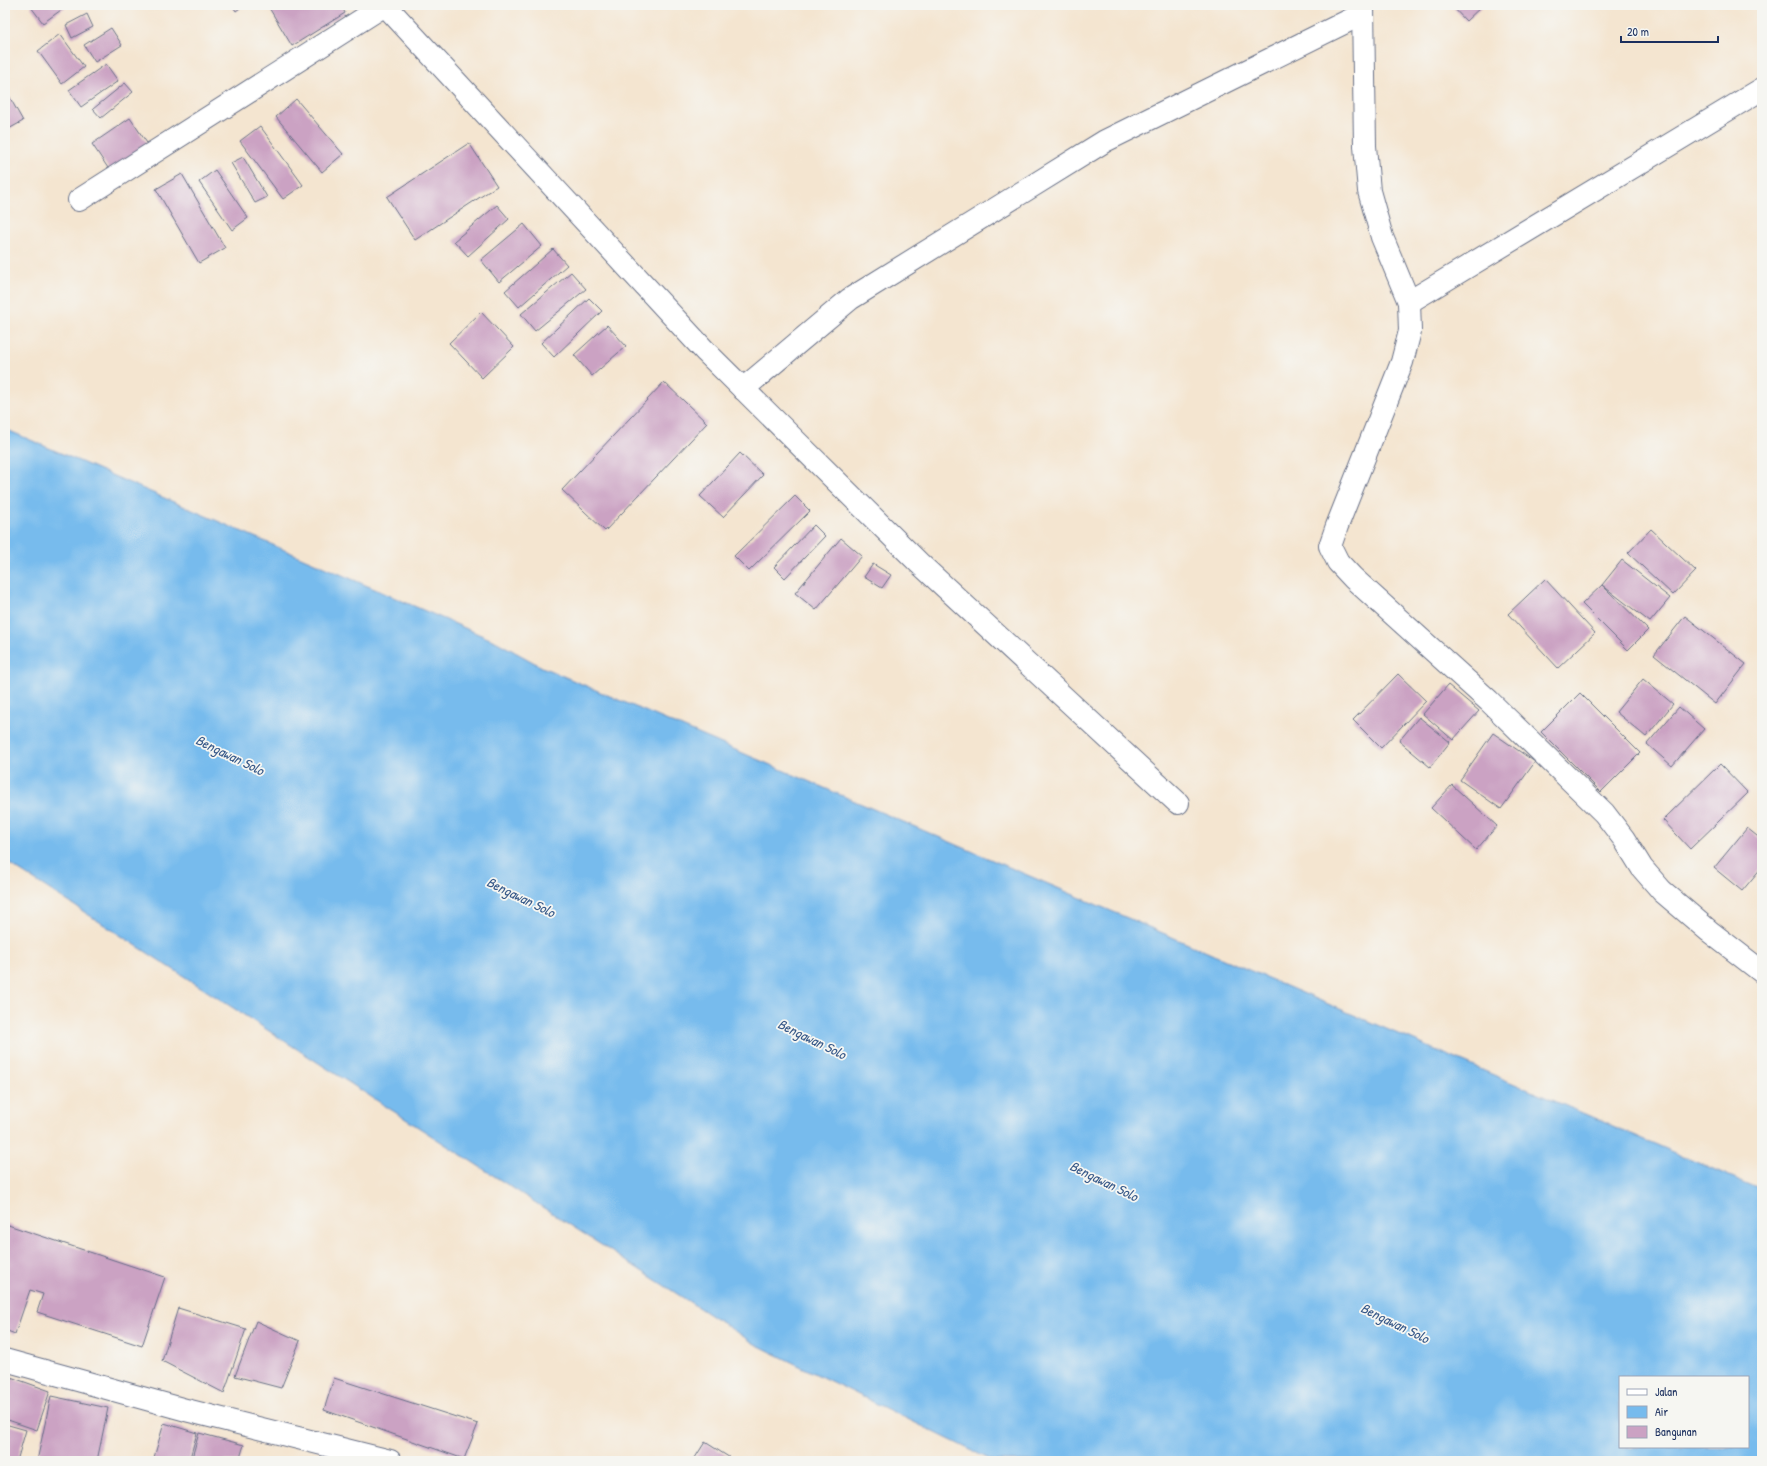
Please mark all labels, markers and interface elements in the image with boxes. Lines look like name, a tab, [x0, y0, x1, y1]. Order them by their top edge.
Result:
scale bar	[1621, 18, 1718, 44]
text: 20 m	[1627, 23, 1649, 40]
water label: Bengawan Solo	[193, 730, 269, 781]
water label: Bengawan Solo	[484, 872, 560, 923]
water label: Bengawan Solo	[775, 1014, 851, 1065]
water label: Bengawan Solo	[1067, 1156, 1143, 1207]
water label: Bengawan Solo	[1358, 1298, 1434, 1349]
legend	[1619, 1376, 1749, 1448]
text: Jalan	[1655, 1383, 1677, 1400]
text: Air	[1655, 1403, 1669, 1420]
text: Bangunan	[1655, 1423, 1697, 1440]

